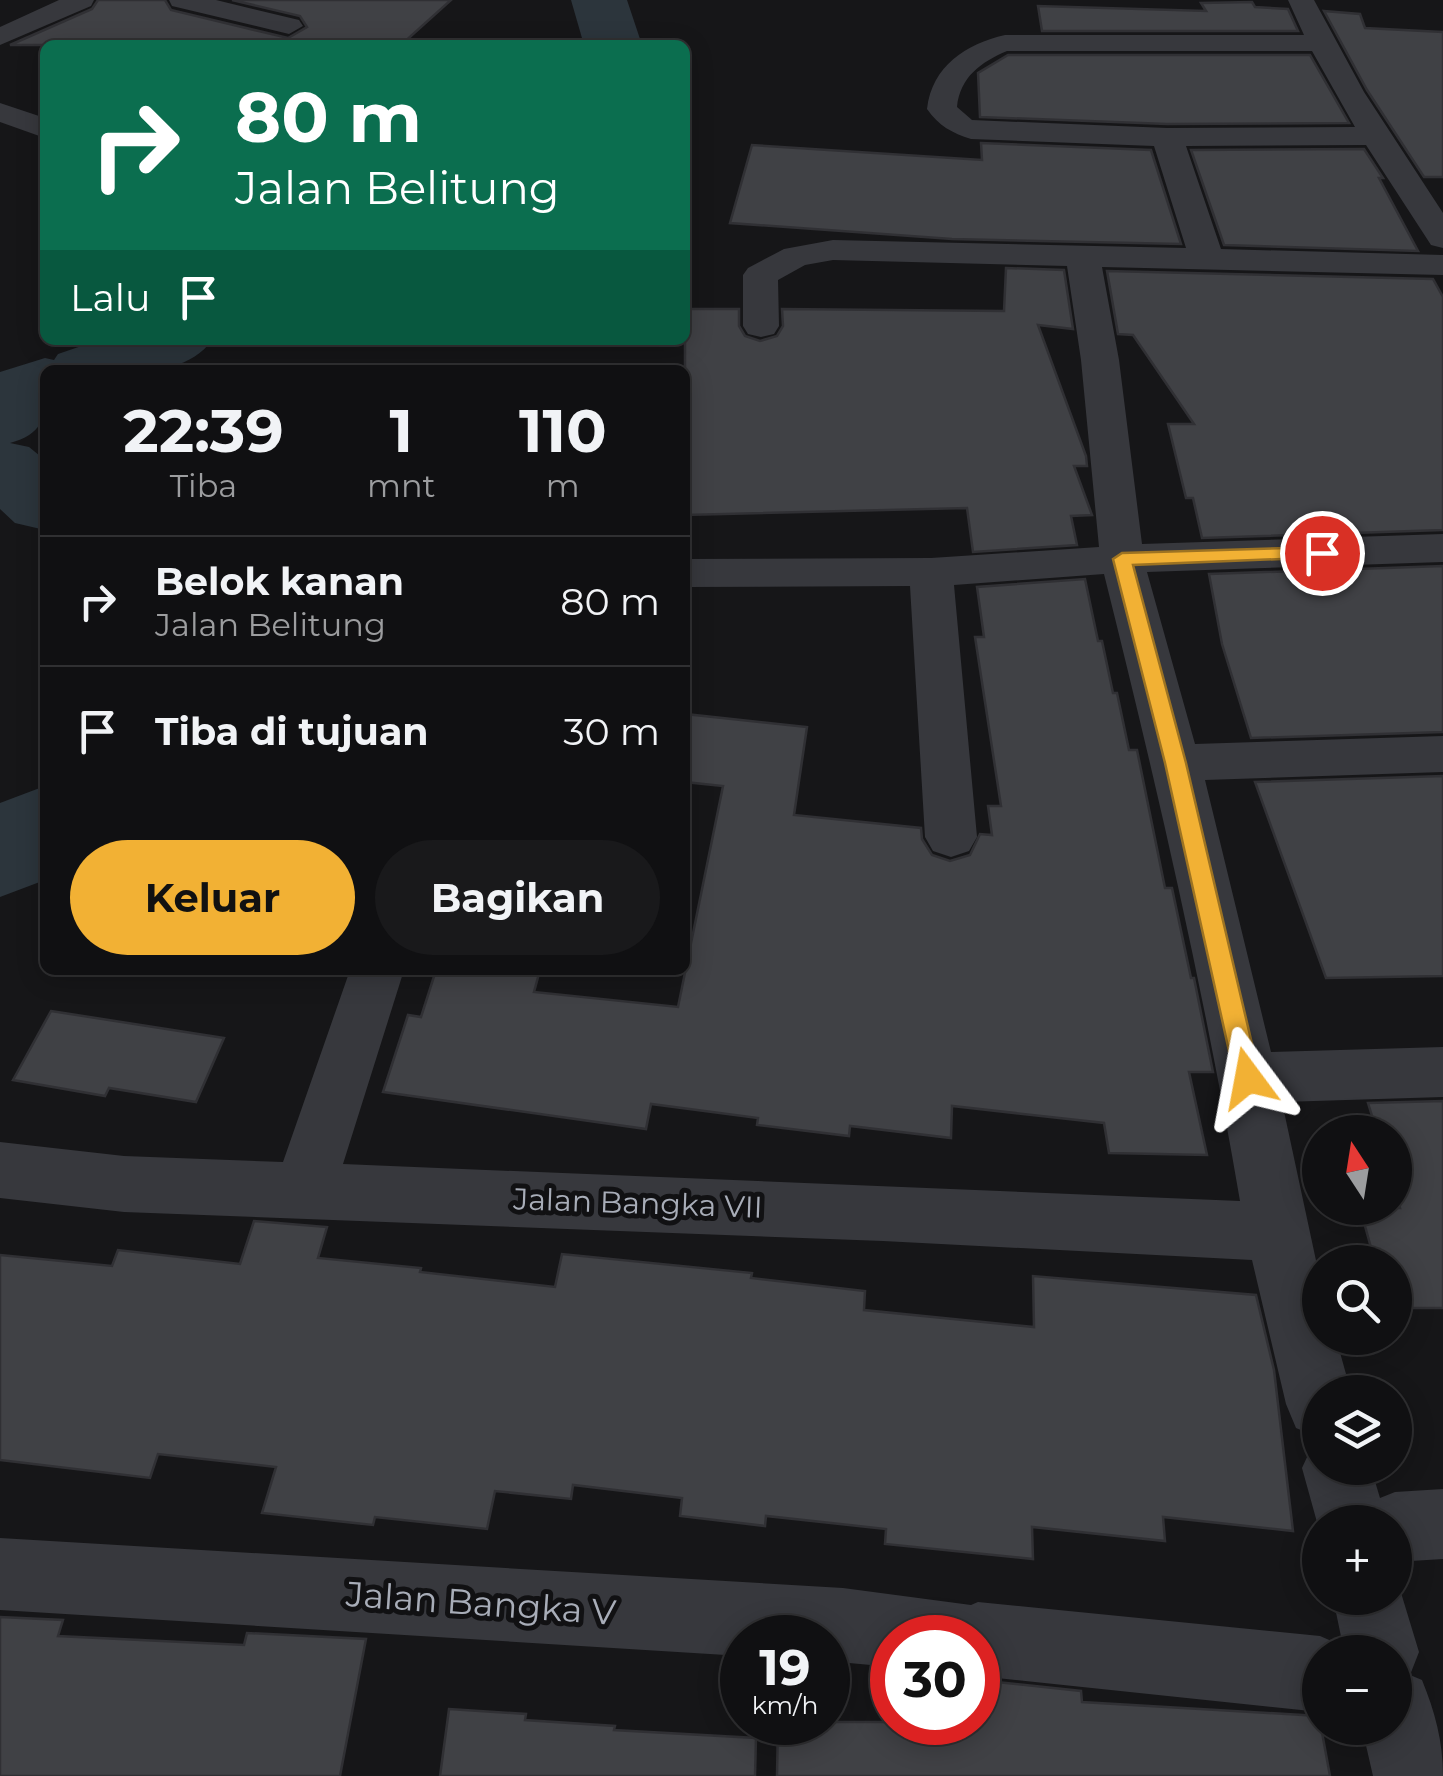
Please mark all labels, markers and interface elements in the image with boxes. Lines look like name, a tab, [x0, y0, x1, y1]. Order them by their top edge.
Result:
text: 80 m	[235, 74, 422, 160]
icon: right	[70, 80, 200, 210]
text: Jalan Belitung	[235, 160, 560, 215]
icon: arrive	[171, 270, 226, 325]
text: Lalu	[70, 274, 151, 321]
text: 22:39	[123, 394, 284, 467]
text: 1	[389, 394, 413, 467]
text: 110	[519, 394, 607, 467]
text: Tiba	[170, 466, 237, 505]
text: mnt	[367, 466, 436, 505]
text: m	[546, 466, 580, 505]
pin	[1280, 511, 1365, 596]
icon: arrive	[1295, 526, 1350, 581]
text: Belok kanan	[155, 558, 404, 605]
icon: right	[70, 574, 125, 629]
text: 80 m	[560, 578, 660, 625]
text: Jalan Belitung	[155, 605, 386, 644]
icon: arrive	[70, 704, 125, 759]
text: Tiba di tujuan	[155, 708, 429, 755]
text: 30 m	[563, 708, 660, 755]
button: Keluar	[70, 840, 355, 955]
button: Bagikan	[375, 840, 660, 955]
position arrow	[1196, 1026, 1300, 1130]
north arrow	[1302, 1115, 1412, 1225]
map controls	[1302, 1115, 1412, 1745]
street label: Jalan Bangka VII	[512, 1180, 763, 1226]
button: search	[1302, 1245, 1412, 1355]
button: layers	[1302, 1375, 1412, 1485]
button: +	[1302, 1505, 1412, 1615]
street label: Jalan Bangka V	[344, 1572, 618, 1634]
speed limit sign: 30	[870, 1615, 1000, 1745]
button: −	[1302, 1635, 1412, 1745]
text: 19	[759, 1637, 811, 1698]
text: km/h	[752, 1690, 818, 1720]

